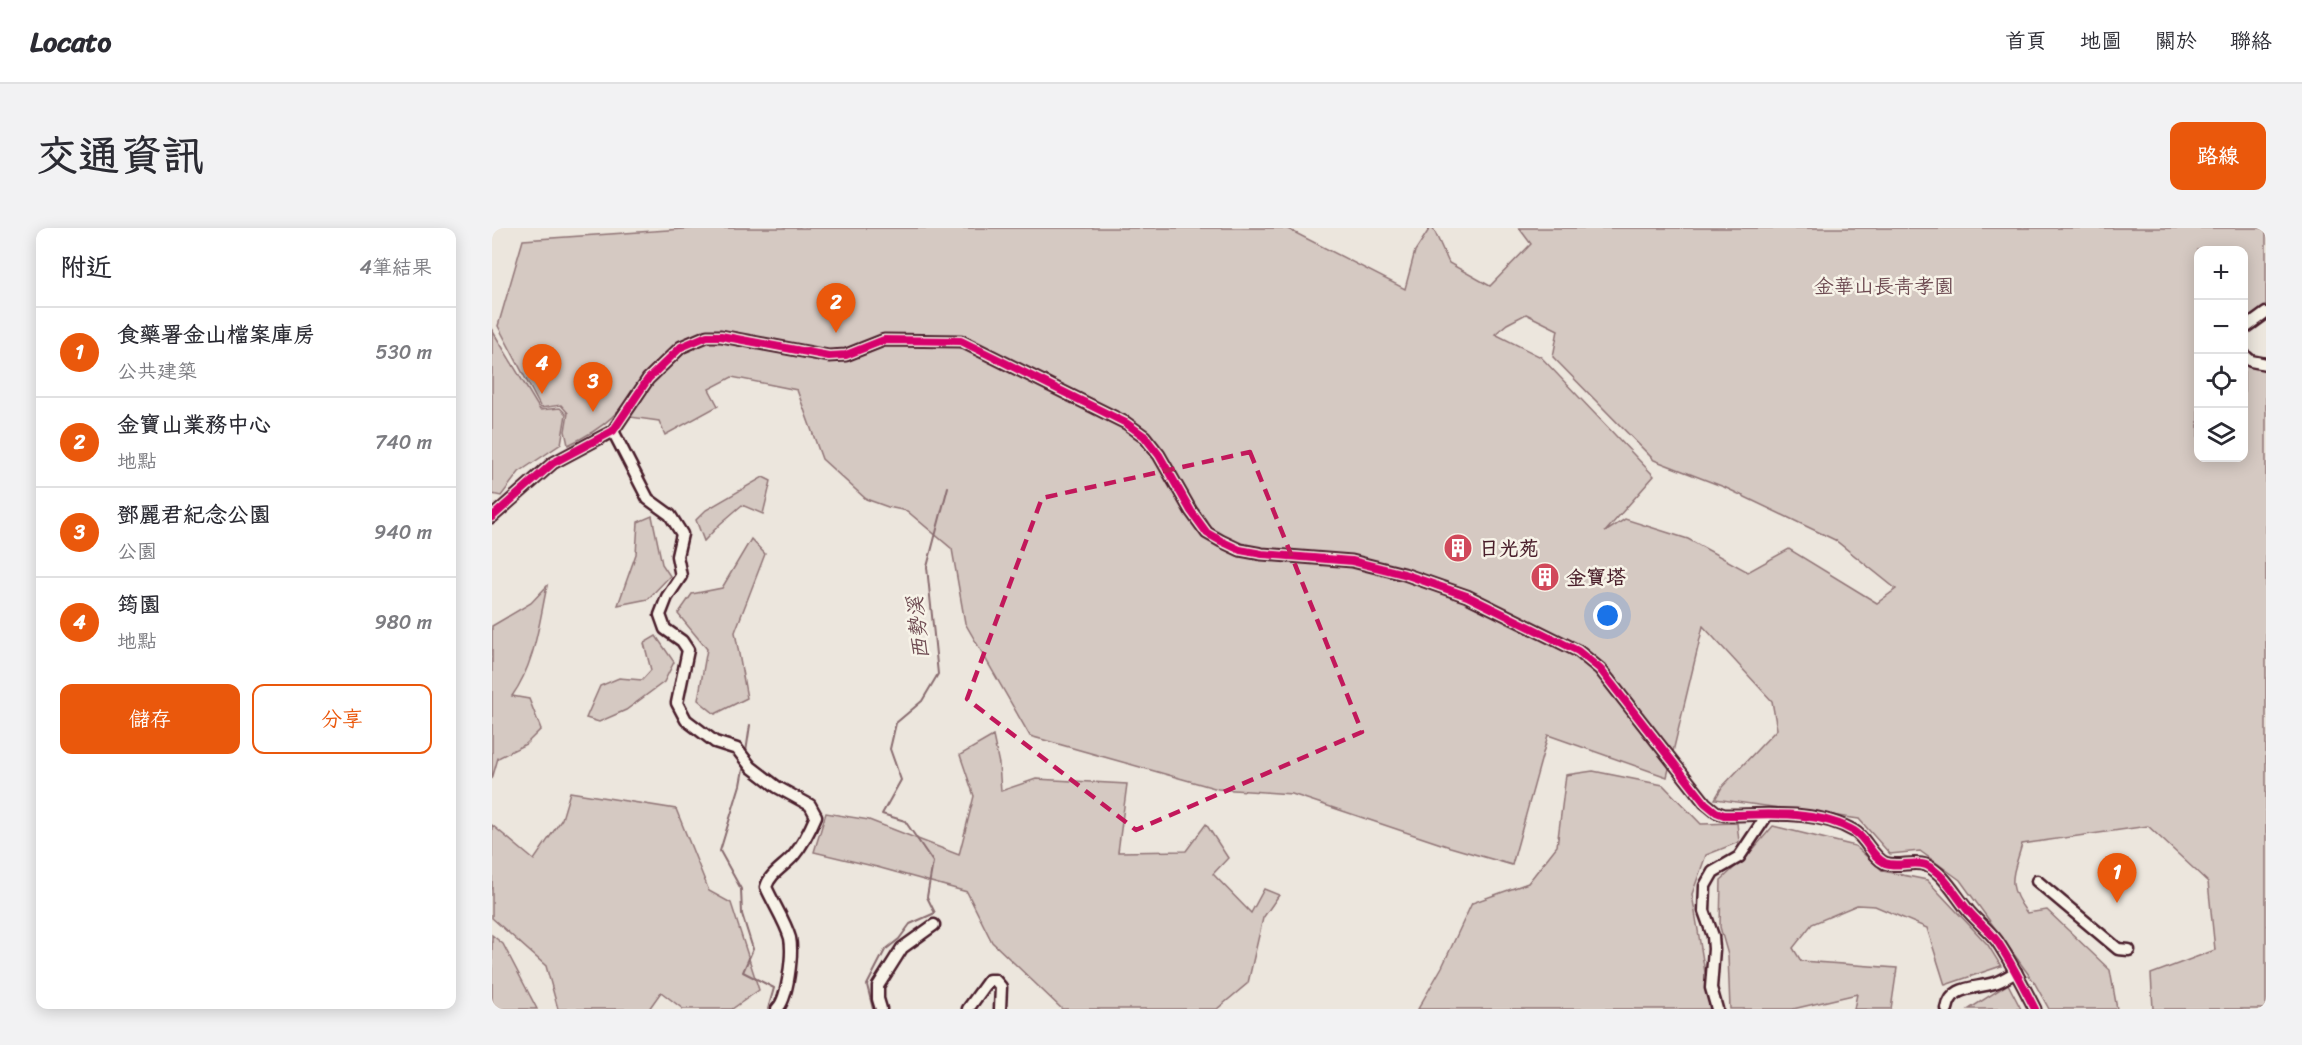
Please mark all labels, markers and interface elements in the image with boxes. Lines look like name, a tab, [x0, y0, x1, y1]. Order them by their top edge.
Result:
text: Locato	[30, 17, 111, 66]
text: 首頁	[2005, 22, 2047, 60]
text: 地圖	[2080, 22, 2122, 60]
text: 關於	[2155, 22, 2197, 60]
text: 聯絡	[2230, 22, 2272, 60]
text: 交通資訊	[36, 119, 204, 193]
button: 路線	[2170, 122, 2266, 190]
text: 附近	[60, 244, 112, 290]
map controls	[2194, 246, 2248, 462]
button: +	[2194, 246, 2248, 300]
text: 4筆結果	[360, 250, 432, 285]
park label: 金華山長青孝園	[1814, 269, 1954, 304]
pin: 2	[816, 284, 856, 333]
button: −	[2194, 300, 2248, 354]
text: 食藥署金山檔案庫房	[117, 315, 315, 354]
text: 1	[75, 335, 84, 370]
text: 530 m	[376, 335, 432, 370]
pin: 4	[523, 344, 562, 394]
text: 公共建築	[117, 354, 197, 389]
button: locate	[2194, 354, 2248, 408]
pin: 3	[574, 362, 612, 412]
text: 金寶山業務中心	[117, 405, 271, 444]
button: layers	[2194, 408, 2248, 462]
text: 2	[74, 425, 85, 460]
text: 740 m	[375, 425, 432, 460]
text: 地點	[117, 444, 157, 479]
text: 鄧麗君紀念公園	[117, 495, 271, 534]
text: 3	[74, 515, 85, 550]
text: 940 m	[374, 515, 432, 550]
place label: 日光苑	[1479, 531, 1539, 566]
building icon: 日光苑	[1442, 532, 1474, 564]
text: 公園	[117, 534, 157, 569]
place label: 金寶塔	[1566, 560, 1626, 595]
building icon: 金寶塔	[1529, 561, 1561, 593]
text: 筠園	[117, 585, 161, 624]
water label: 西勢溪	[896, 594, 940, 661]
your location	[1593, 601, 1622, 630]
text: 4	[73, 605, 86, 640]
text: 980 m	[374, 605, 432, 640]
text: 地點	[117, 624, 157, 659]
button: 儲存	[60, 684, 240, 754]
button: 分享	[252, 684, 432, 754]
pin: 1	[2098, 854, 2136, 903]

